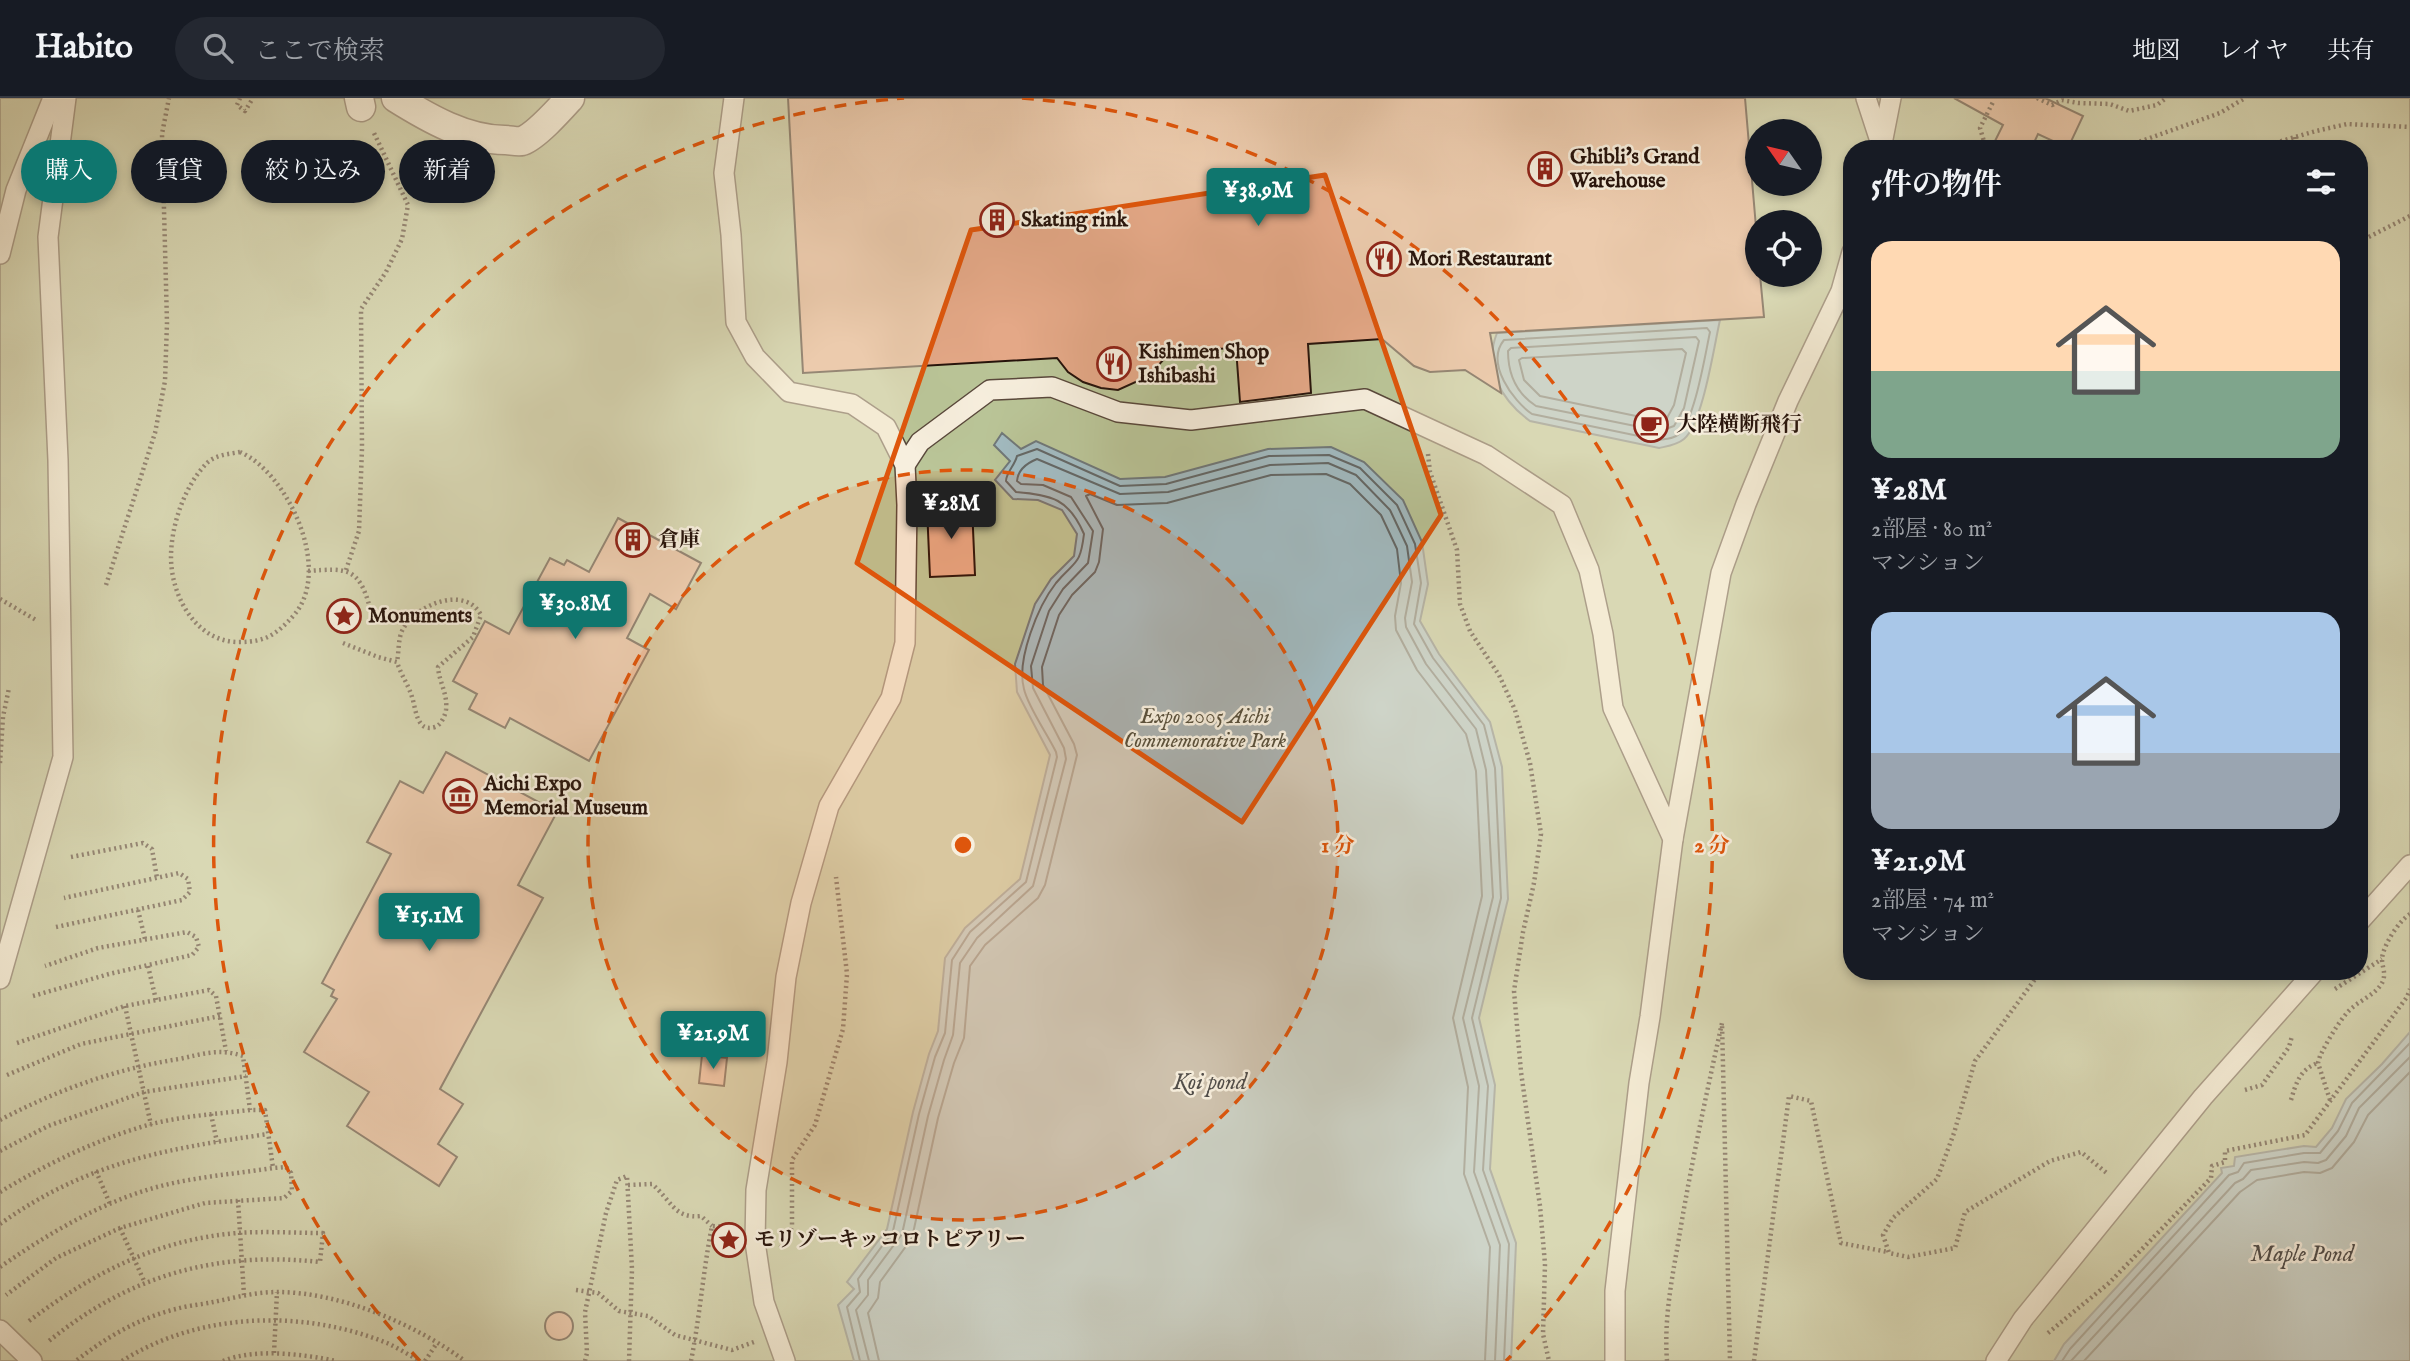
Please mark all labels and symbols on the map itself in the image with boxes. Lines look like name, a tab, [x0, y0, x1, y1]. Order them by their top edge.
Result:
north arrow	[1745, 119, 1822, 196]
place label: Ghibli's Grand Warehouse	[1569, 144, 1700, 195]
building icon: Ghibli's Grand Warehouse	[1526, 150, 1564, 188]
pin: ¥38.9M	[1201, 169, 1315, 228]
building icon: Skating rink	[978, 201, 1016, 239]
place label: Skating rink	[1021, 207, 1129, 234]
restaurant icon: Mori Restaurant	[1365, 240, 1403, 278]
place label: Mori Restaurant	[1408, 246, 1553, 273]
place label: Kishimen Shop Ishibashi	[1138, 339, 1270, 390]
restaurant icon: Kishimen Shop Ishibashi	[1095, 345, 1133, 383]
cafe icon: 大陸横断飛行	[1632, 406, 1670, 444]
place label: 大陸横断飛行	[1676, 412, 1802, 439]
pin: ¥28M	[910, 482, 992, 541]
building icon: 倉庫	[614, 521, 652, 559]
place label: 倉庫	[658, 527, 700, 554]
pin: ¥30.8M	[518, 582, 632, 641]
place icon: Monuments	[325, 597, 363, 635]
place label: Monuments	[368, 603, 472, 630]
park label: Expo 2005 Aichi Commemorative Park	[1124, 704, 1287, 755]
place label: Aichi Expo Memorial Museum	[483, 771, 649, 822]
museum icon: Aichi Expo Memorial Museum	[441, 777, 479, 815]
centre of rings	[951, 833, 975, 857]
text: 1 分	[1321, 833, 1355, 860]
text: 2 分	[1694, 833, 1730, 860]
pin: ¥15.1M	[372, 894, 486, 953]
pin: ¥21.9M	[656, 1012, 770, 1071]
water label: Koi pond	[1172, 1068, 1249, 1097]
place icon: モリゾーキッコロトピアリー	[710, 1221, 748, 1259]
place label: モリゾーキッコロトピアリー	[754, 1227, 1026, 1254]
water label: Maple Pond	[2250, 1240, 2356, 1269]

